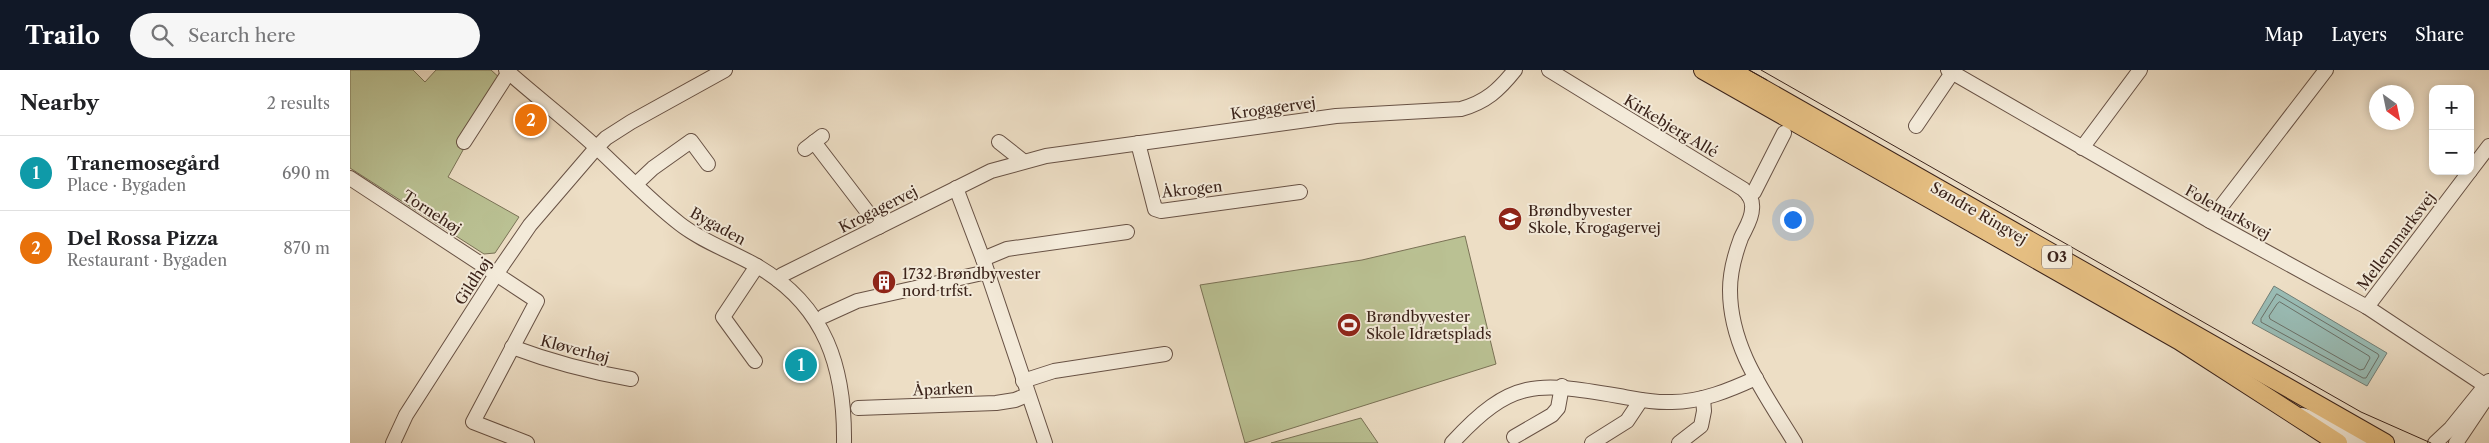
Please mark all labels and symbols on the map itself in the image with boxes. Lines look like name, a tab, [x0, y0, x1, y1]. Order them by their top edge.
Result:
north arrow	[2369, 85, 2414, 130]
street label: Kirkebjerg Allé	[1620, 90, 1722, 162]
street label: Krogagervej	[1229, 93, 1317, 123]
pin: 2	[515, 101, 547, 139]
street label: Åkrogen	[1160, 176, 1224, 202]
street label: Søndre Ringvej	[1927, 178, 2031, 248]
street label: Krogagervej	[836, 181, 920, 237]
street label: Folemarksvej	[2182, 181, 2274, 243]
street label: Tornehøj	[399, 186, 465, 238]
street label: Mellemmarksvej	[2353, 188, 2439, 294]
place label: Brøndbyvester Skole, Krogagervej	[1528, 201, 1661, 237]
street label: Bygaden	[687, 203, 750, 249]
school or university icon: Brøndbyvester Skole, Krogagervej	[1497, 206, 1523, 232]
your location	[1780, 207, 1806, 233]
road number: O3	[2042, 246, 2072, 268]
street label: Gildhøj	[451, 253, 495, 309]
place label: 1732 Brøndbyvester nord trfst.	[902, 264, 1041, 300]
building icon: 1732 Brøndbyvester nord trfst.	[871, 269, 897, 295]
place label: Brøndbyvester Skole Idrætsplads	[1366, 307, 1491, 343]
sports icon: Brøndbyvester Skole Idrætsplads	[1336, 312, 1362, 338]
street label: Kløverhøj	[538, 331, 612, 367]
pin: 1	[785, 346, 817, 384]
street label: Åparken	[911, 378, 974, 400]

